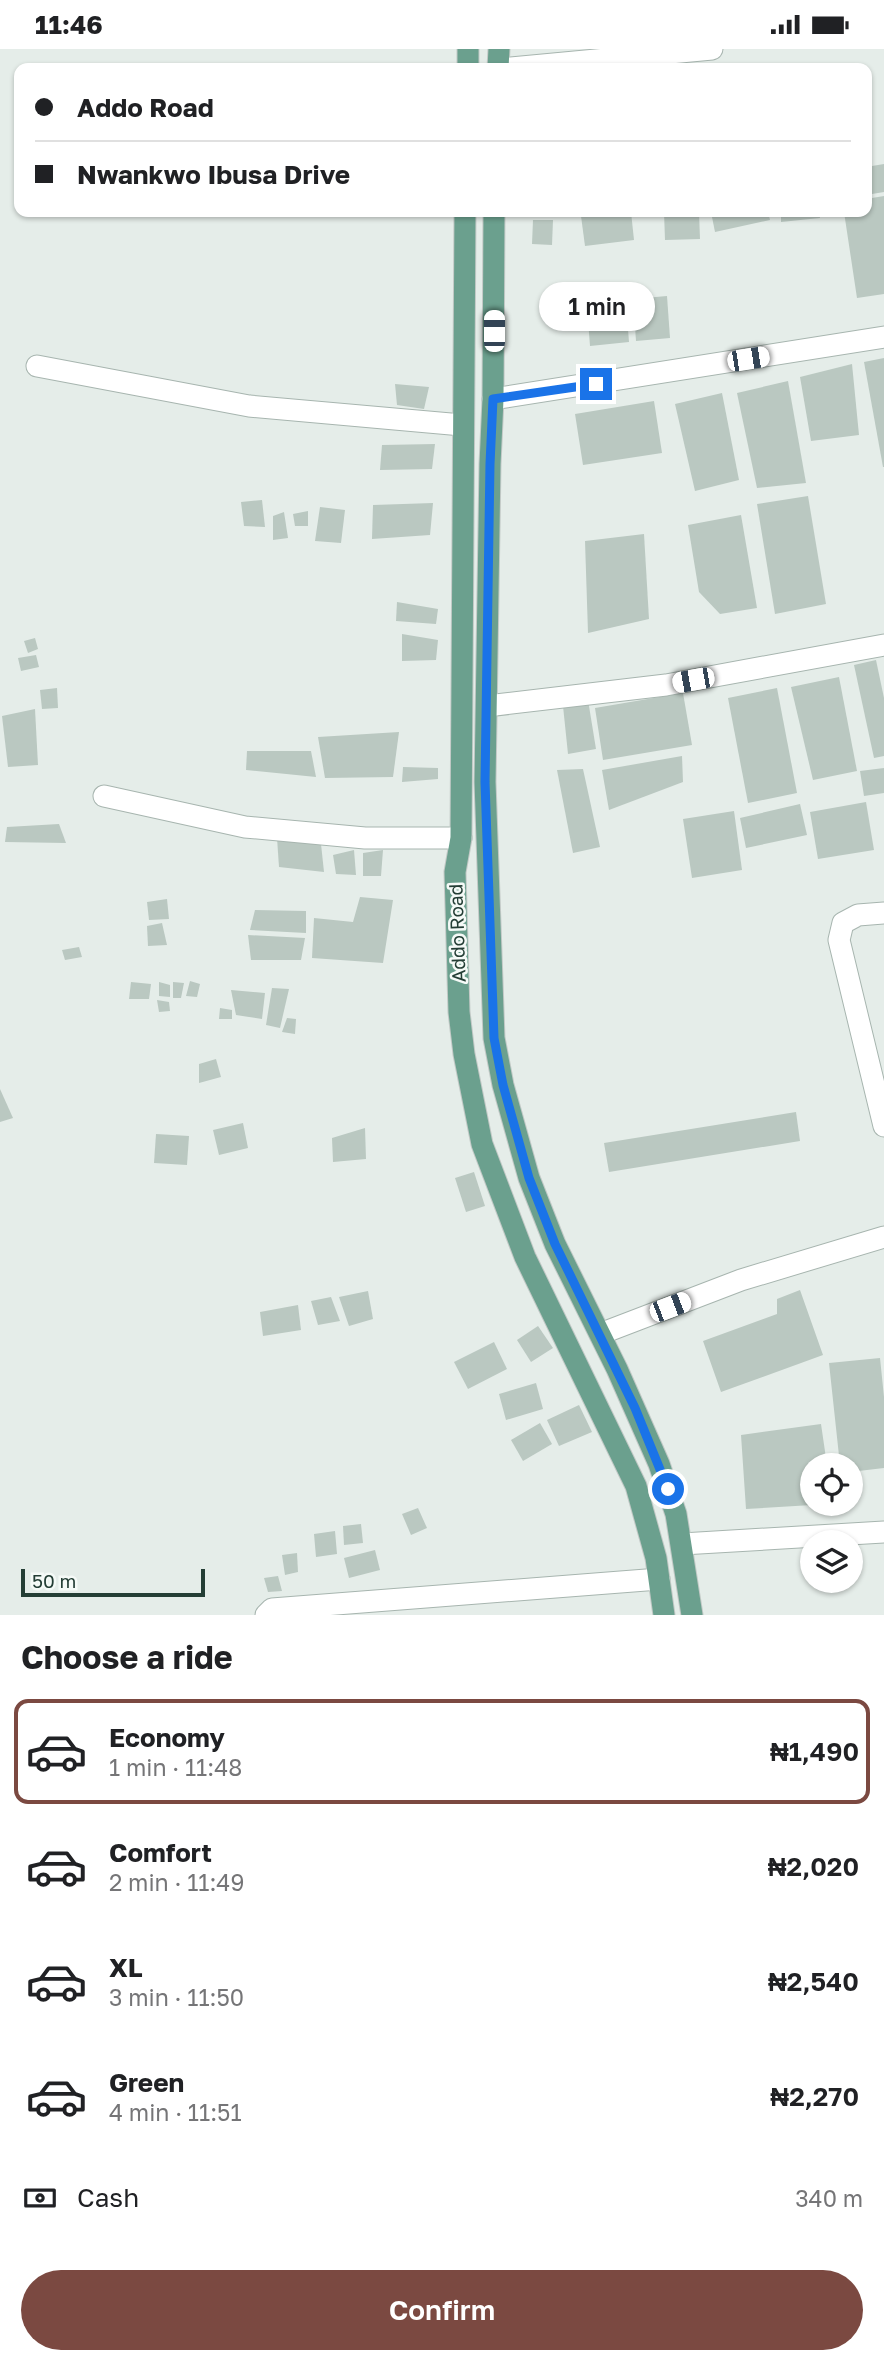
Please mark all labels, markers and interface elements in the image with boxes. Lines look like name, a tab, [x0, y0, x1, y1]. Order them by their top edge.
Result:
text: 11:46	[35, 9, 103, 40]
text: Addo Road	[77, 92, 214, 123]
text: Nwankwo Ibusa Drive	[77, 159, 350, 190]
callout: 1 min	[538, 282, 654, 331]
text: 1 min	[568, 292, 626, 320]
car	[484, 310, 505, 352]
car	[726, 345, 771, 373]
route end	[580, 368, 612, 400]
car	[671, 666, 716, 694]
street label: Addo Road	[443, 883, 470, 983]
car	[647, 1290, 694, 1324]
map controls	[800, 1453, 863, 1593]
button: locate	[800, 1453, 863, 1516]
route start	[652, 1473, 684, 1505]
button: layers	[800, 1530, 863, 1593]
scale bar	[21, 1566, 205, 1598]
text: 50 m	[32, 1569, 76, 1592]
text: Choose a ride	[21, 1638, 233, 1676]
icon: car	[25, 1720, 88, 1783]
text: Economy	[109, 1722, 225, 1753]
text: ₦1,490	[770, 1736, 859, 1767]
text: 1 min · 11:48	[109, 1753, 242, 1781]
icon: car	[25, 1835, 88, 1898]
text: Comfort	[109, 1837, 212, 1868]
text: ₦2,020	[768, 1851, 859, 1882]
text: 2 min · 11:49	[109, 1868, 244, 1896]
icon: car	[25, 1950, 88, 2013]
text: XL	[109, 1952, 143, 1983]
text: ₦2,540	[768, 1966, 859, 1997]
text: 3 min · 11:50	[109, 1983, 244, 2011]
icon: car	[25, 2065, 88, 2128]
text: Green	[109, 2067, 184, 2098]
text: ₦2,270	[770, 2081, 859, 2112]
text: 4 min · 11:51	[109, 2098, 242, 2126]
icon: cash	[21, 2179, 59, 2217]
text: Cash	[77, 2182, 139, 2213]
text: 340 m	[795, 2184, 863, 2212]
button: Confirm	[21, 2270, 863, 2350]

